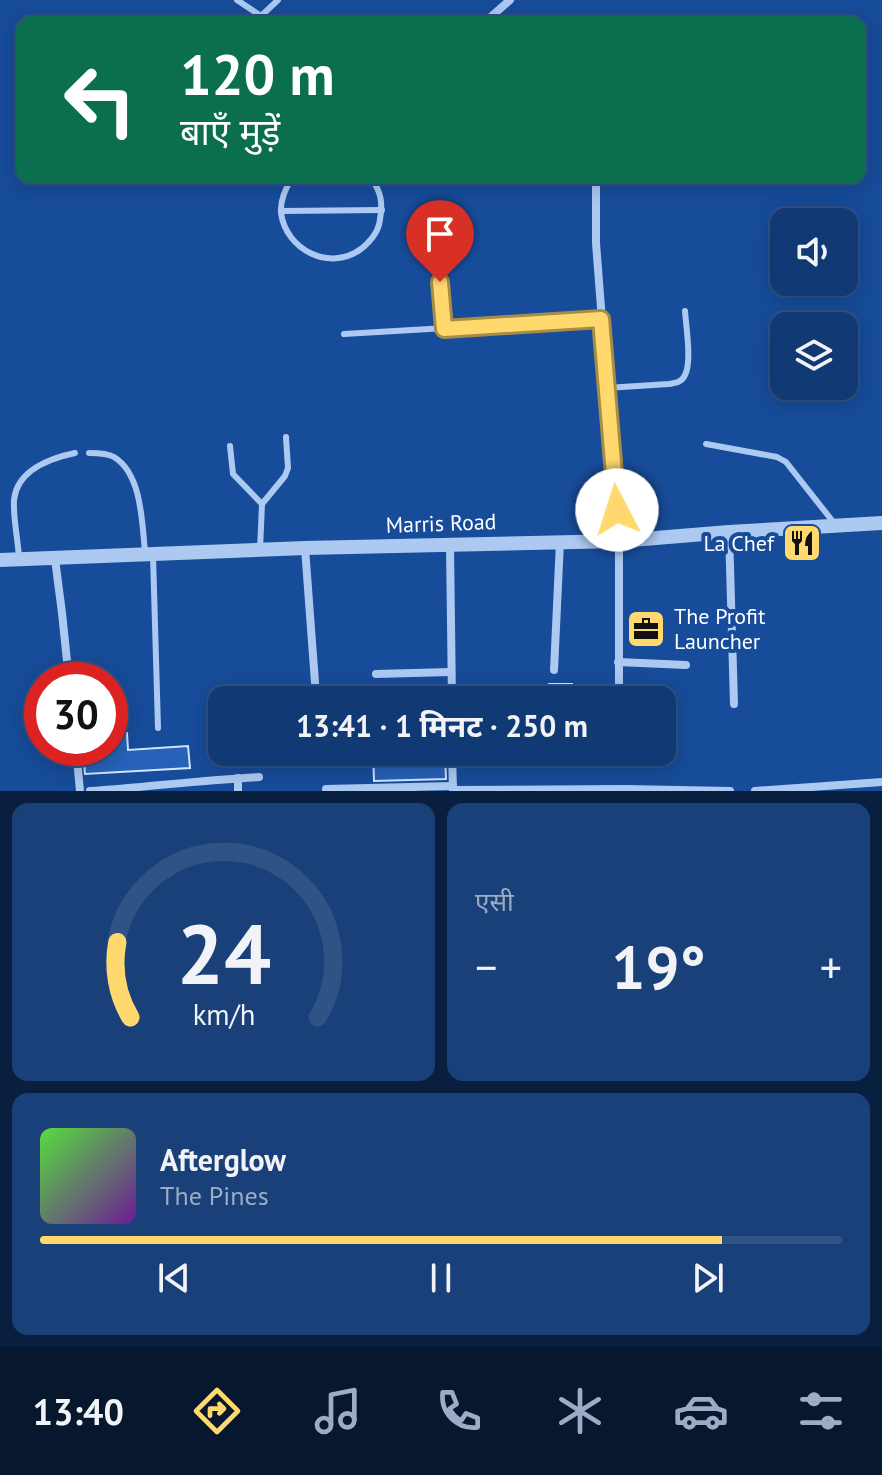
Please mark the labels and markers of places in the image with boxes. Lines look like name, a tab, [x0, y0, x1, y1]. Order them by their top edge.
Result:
pin	[406, 200, 474, 282]
restaurant icon: La Chef	[781, 522, 823, 564]
place label: La Chef	[703, 529, 775, 557]
place label: The Profit Launcher	[674, 602, 766, 655]
office icon: The Profit Launcher	[625, 608, 667, 650]

